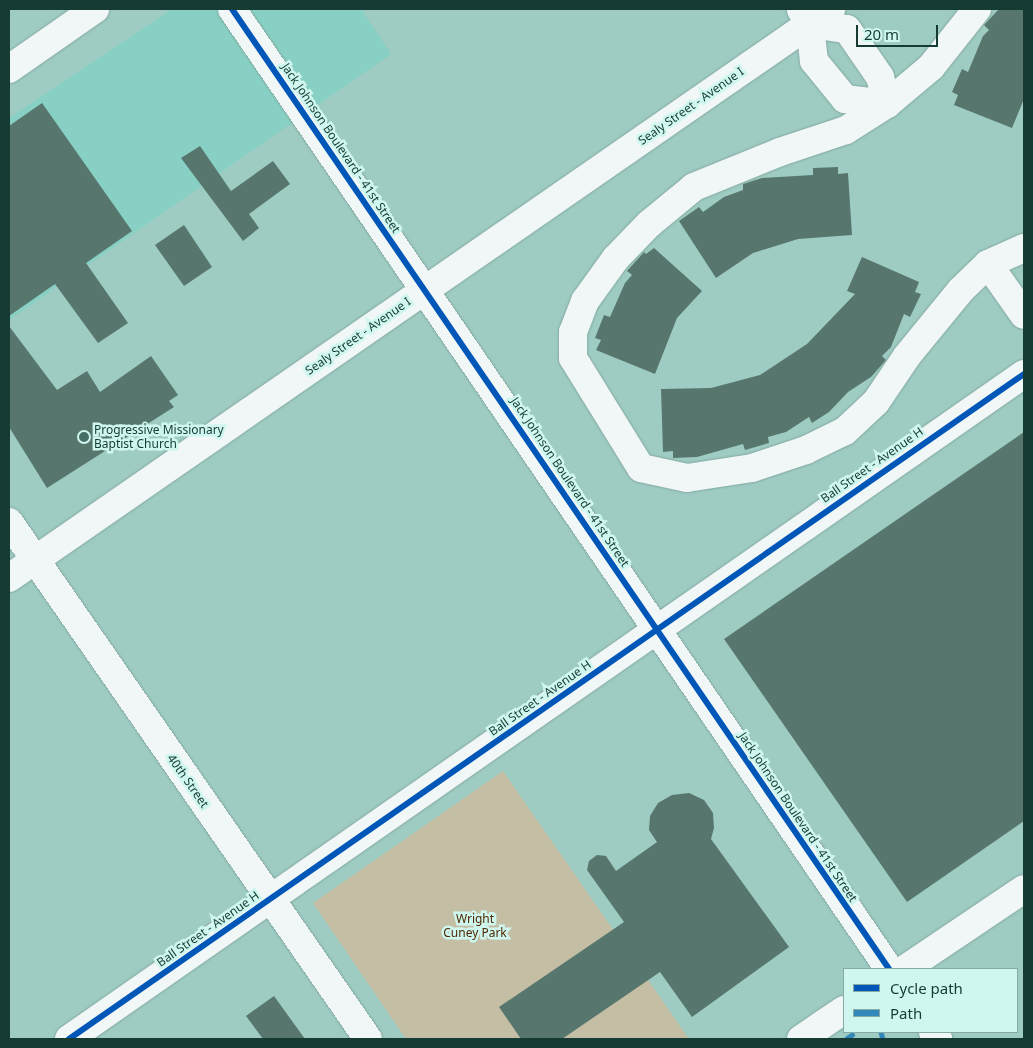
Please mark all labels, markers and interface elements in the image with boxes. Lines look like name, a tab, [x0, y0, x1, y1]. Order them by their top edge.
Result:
scale bar	[858, 15, 940, 47]
text: 20 m	[864, 24, 899, 44]
street label: Jack Johnson Boulevard - 41st Street	[279, 60, 403, 236]
street label: Sealy Street - Avenue I	[636, 64, 746, 148]
street label: Sealy Street - Avenue I	[303, 294, 413, 378]
street label: Jack Johnson Boulevard - 41st Street	[508, 394, 632, 570]
place label: Progressive Missionary Baptist Church	[94, 423, 224, 451]
street label: Ball Street - Avenue H	[818, 424, 926, 506]
marker: Progressive Missionary Baptist Church	[78, 431, 90, 443]
street label: Ball Street - Avenue H	[486, 657, 594, 739]
street label: Jack Johnson Boulevard - 41st Street	[736, 729, 860, 905]
street label: 40th Street	[164, 751, 212, 811]
street label: Ball Street - Avenue H	[154, 888, 262, 970]
park label: Wright Cuney Park	[443, 912, 507, 940]
legend	[843, 968, 1018, 1033]
text: Cycle path	[890, 978, 963, 998]
text: Path	[890, 1003, 922, 1023]

